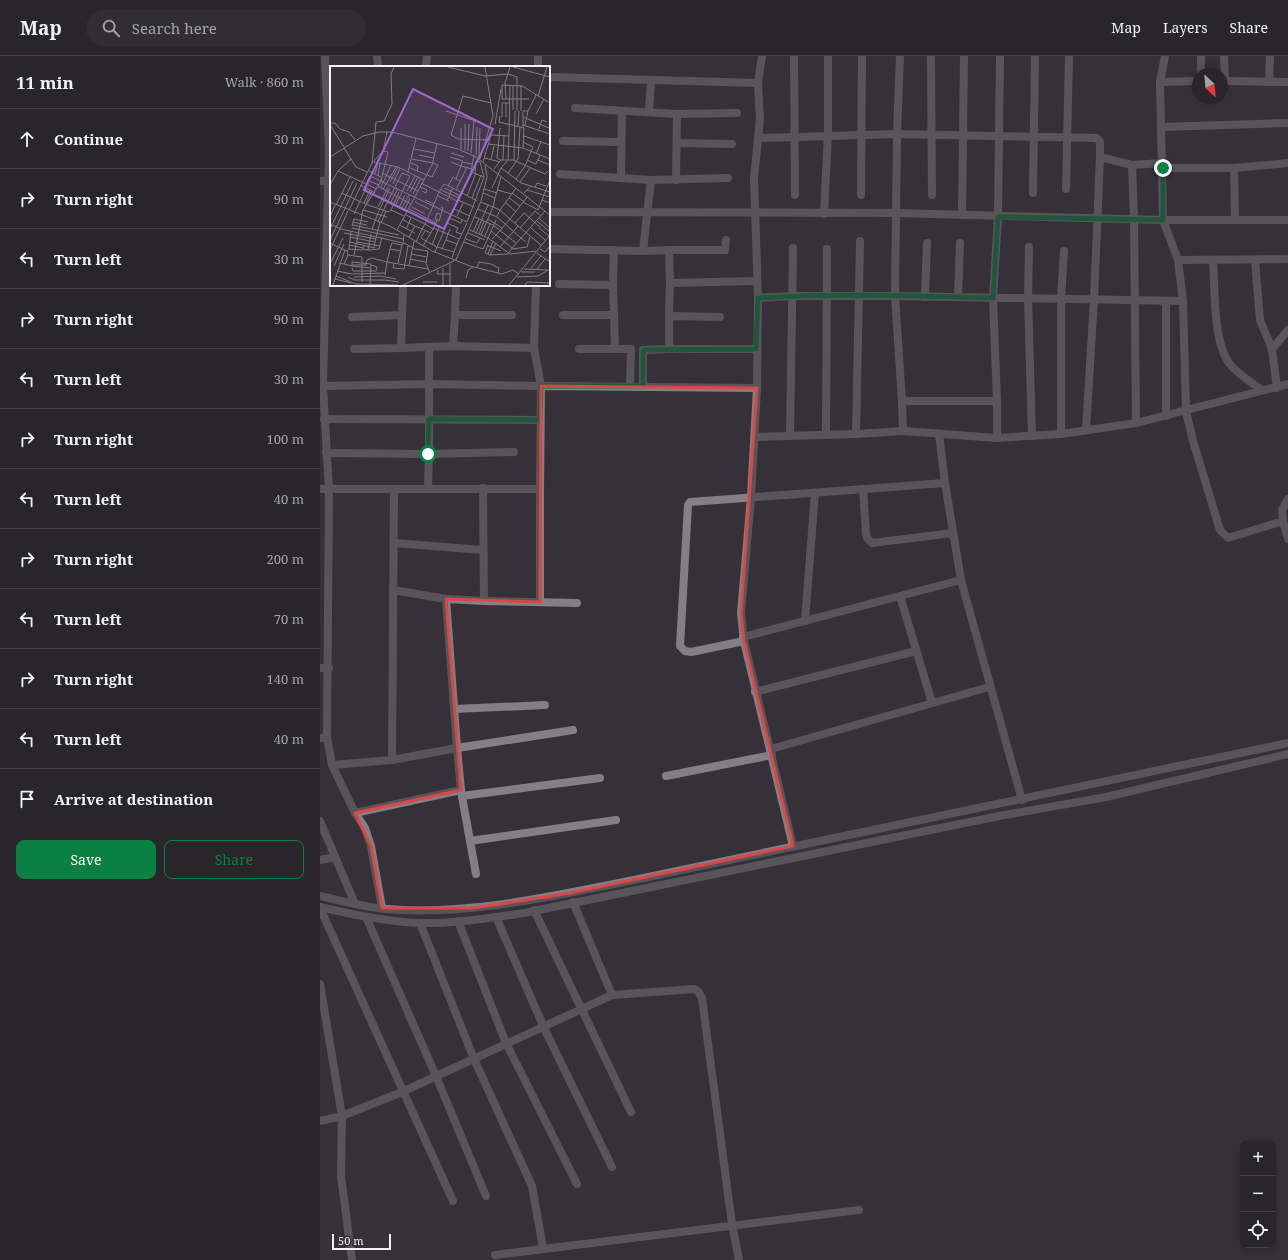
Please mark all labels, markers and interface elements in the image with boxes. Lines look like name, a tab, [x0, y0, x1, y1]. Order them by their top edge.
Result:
search box	[86, 10, 366, 46]
text: Map	[20, 15, 62, 41]
icon: search	[100, 17, 122, 39]
text: Search here	[132, 18, 217, 38]
text: Map	[1111, 18, 1141, 37]
text: Layers	[1163, 18, 1208, 37]
text: Share	[1230, 18, 1268, 37]
inset map	[330, 66, 550, 286]
north arrow	[1192, 68, 1228, 104]
text: 11 min	[16, 71, 74, 94]
text: Walk · 860 m	[225, 73, 304, 91]
icon: ahead	[16, 128, 38, 150]
text: Continue	[54, 129, 123, 149]
text: 30 m	[274, 130, 304, 148]
route end	[1154, 159, 1172, 177]
icon: right	[16, 188, 38, 210]
text: Turn right	[54, 189, 133, 209]
text: 90 m	[274, 190, 304, 208]
icon: left	[16, 248, 38, 270]
text: Turn left	[54, 249, 122, 269]
text: 30 m	[274, 250, 304, 268]
icon: right	[16, 308, 38, 330]
text: Turn right	[54, 309, 133, 329]
text: 90 m	[274, 310, 304, 328]
icon: left	[16, 368, 38, 390]
text: Turn left	[54, 369, 122, 389]
text: 30 m	[274, 370, 304, 388]
icon: right	[16, 428, 38, 450]
text: Turn right	[54, 429, 133, 449]
text: 100 m	[267, 430, 304, 448]
route start	[419, 445, 437, 463]
icon: left	[16, 488, 38, 510]
text: Turn left	[54, 489, 122, 509]
text: 40 m	[274, 490, 304, 508]
icon: right	[16, 548, 38, 570]
text: Turn right	[54, 549, 133, 569]
text: 200 m	[267, 550, 304, 568]
icon: left	[16, 608, 38, 630]
text: Turn left	[54, 609, 122, 629]
text: 70 m	[274, 610, 304, 628]
icon: right	[16, 668, 38, 690]
text: Turn right	[54, 669, 133, 689]
text: 140 m	[267, 670, 304, 688]
icon: left	[16, 728, 38, 750]
text: Turn left	[54, 729, 122, 749]
text: 40 m	[274, 730, 304, 748]
icon: arrive	[16, 788, 38, 810]
text: Arrive at destination	[54, 789, 213, 809]
button: Save	[16, 840, 156, 879]
button: Share	[164, 840, 304, 879]
map controls	[1240, 1140, 1276, 1248]
button: +	[1240, 1140, 1276, 1176]
button: −	[1240, 1176, 1276, 1212]
button: locate	[1240, 1212, 1276, 1248]
scale bar	[332, 1232, 391, 1251]
text: 50 m	[338, 1233, 364, 1248]

